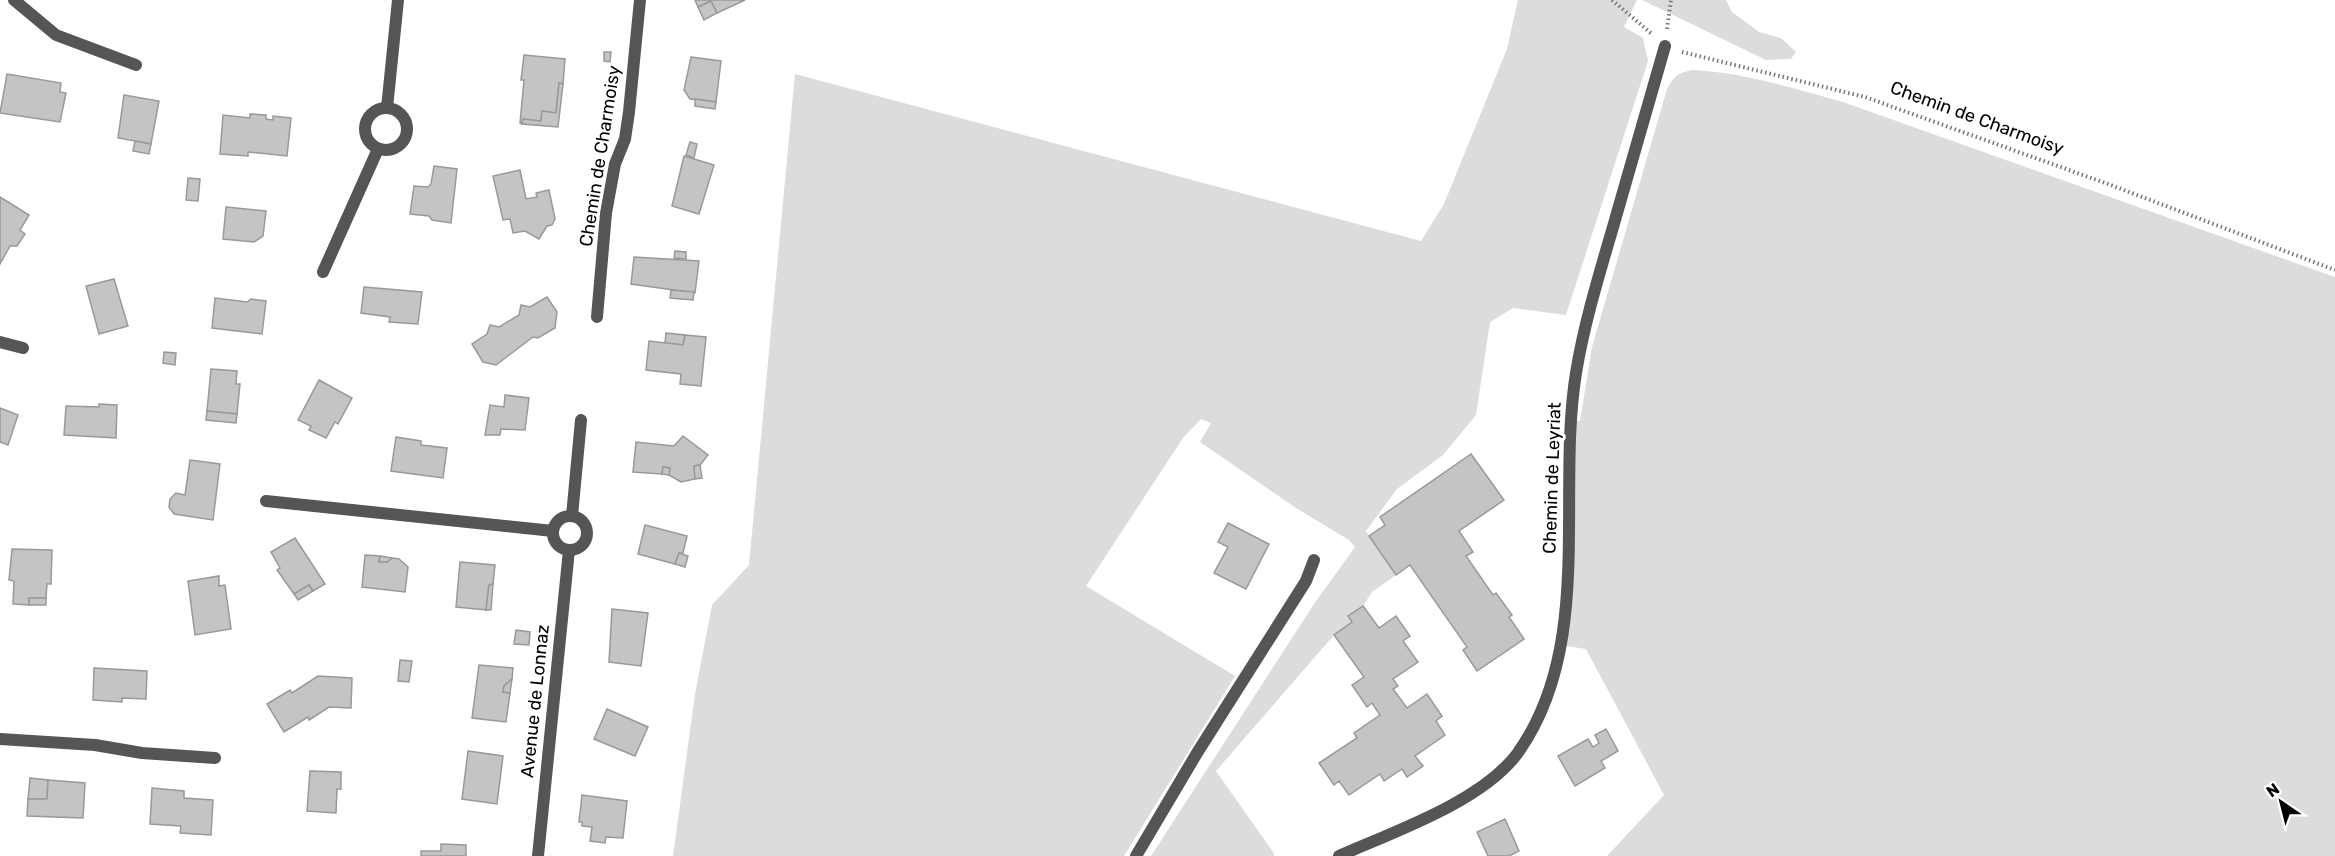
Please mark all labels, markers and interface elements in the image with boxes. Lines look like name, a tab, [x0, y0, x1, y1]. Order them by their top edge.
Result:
street label: Chemin de Charmoisy	[575, 64, 625, 248]
street label: Chemin de Charmoisy	[1887, 76, 2067, 160]
street label: Chemin de Leyriat	[1538, 402, 1566, 554]
street label: Avenue de Lonnaz	[516, 623, 554, 779]
north arrow	[2251, 772, 2311, 832]
text: N	[2263, 779, 2283, 801]

